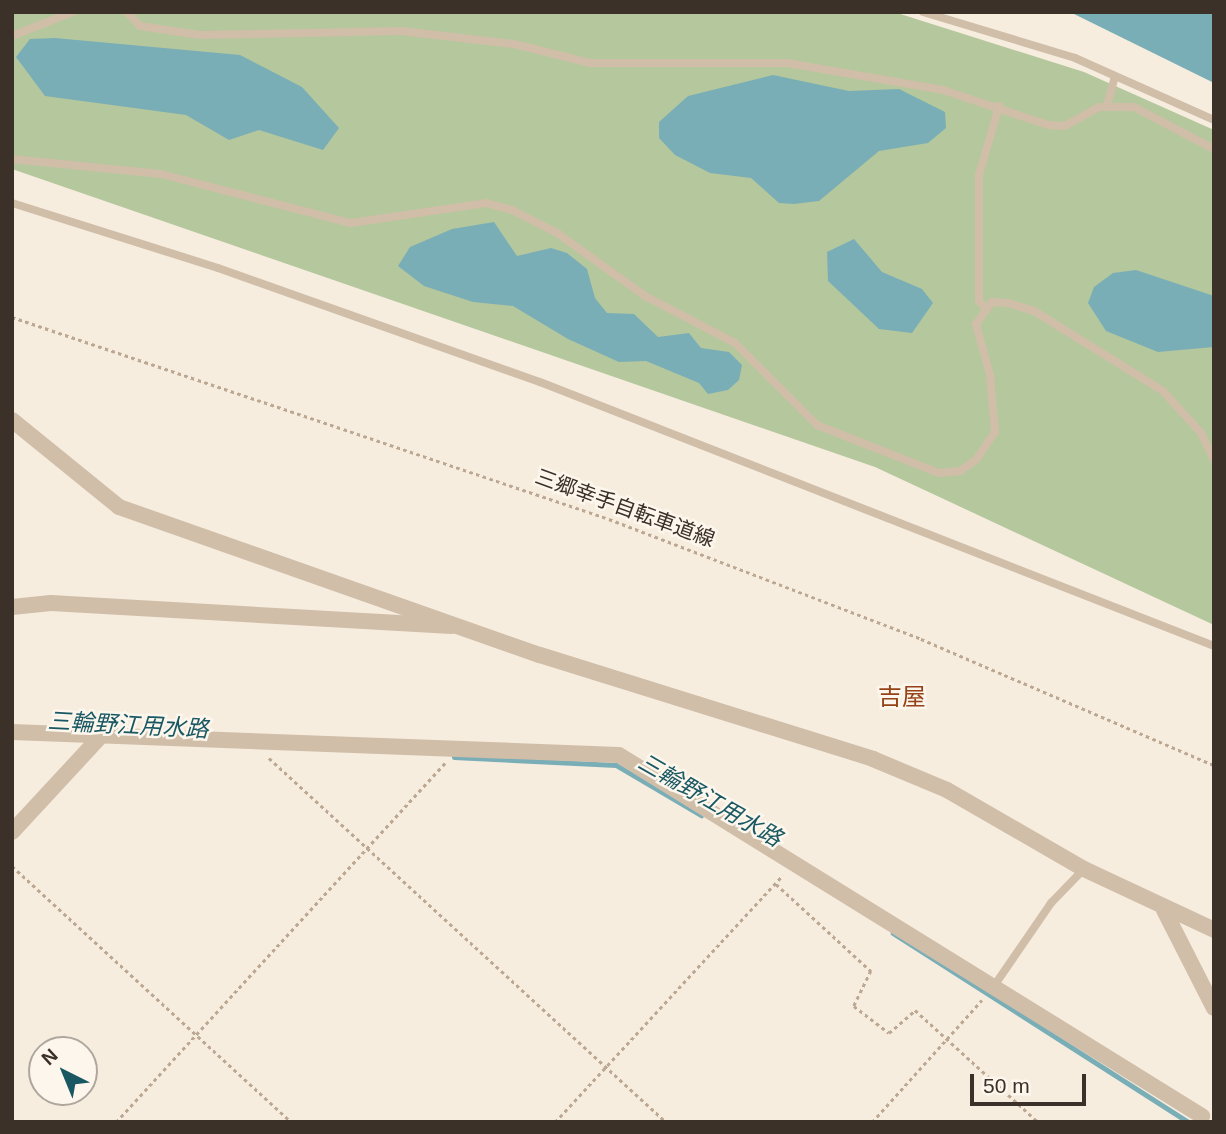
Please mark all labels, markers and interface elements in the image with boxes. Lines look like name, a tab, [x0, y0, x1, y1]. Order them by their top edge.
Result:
street label: 三郷幸手自転車道線	[532, 464, 718, 552]
district label: 吉屋	[878, 683, 926, 711]
water label: 三輪野江用水路	[47, 707, 209, 743]
water label: 三輪野江用水路	[633, 748, 787, 852]
north arrow	[28, 1036, 98, 1106]
text: N	[38, 1044, 62, 1069]
scale bar	[974, 1060, 1090, 1104]
text: 50 m	[983, 1074, 1030, 1097]

